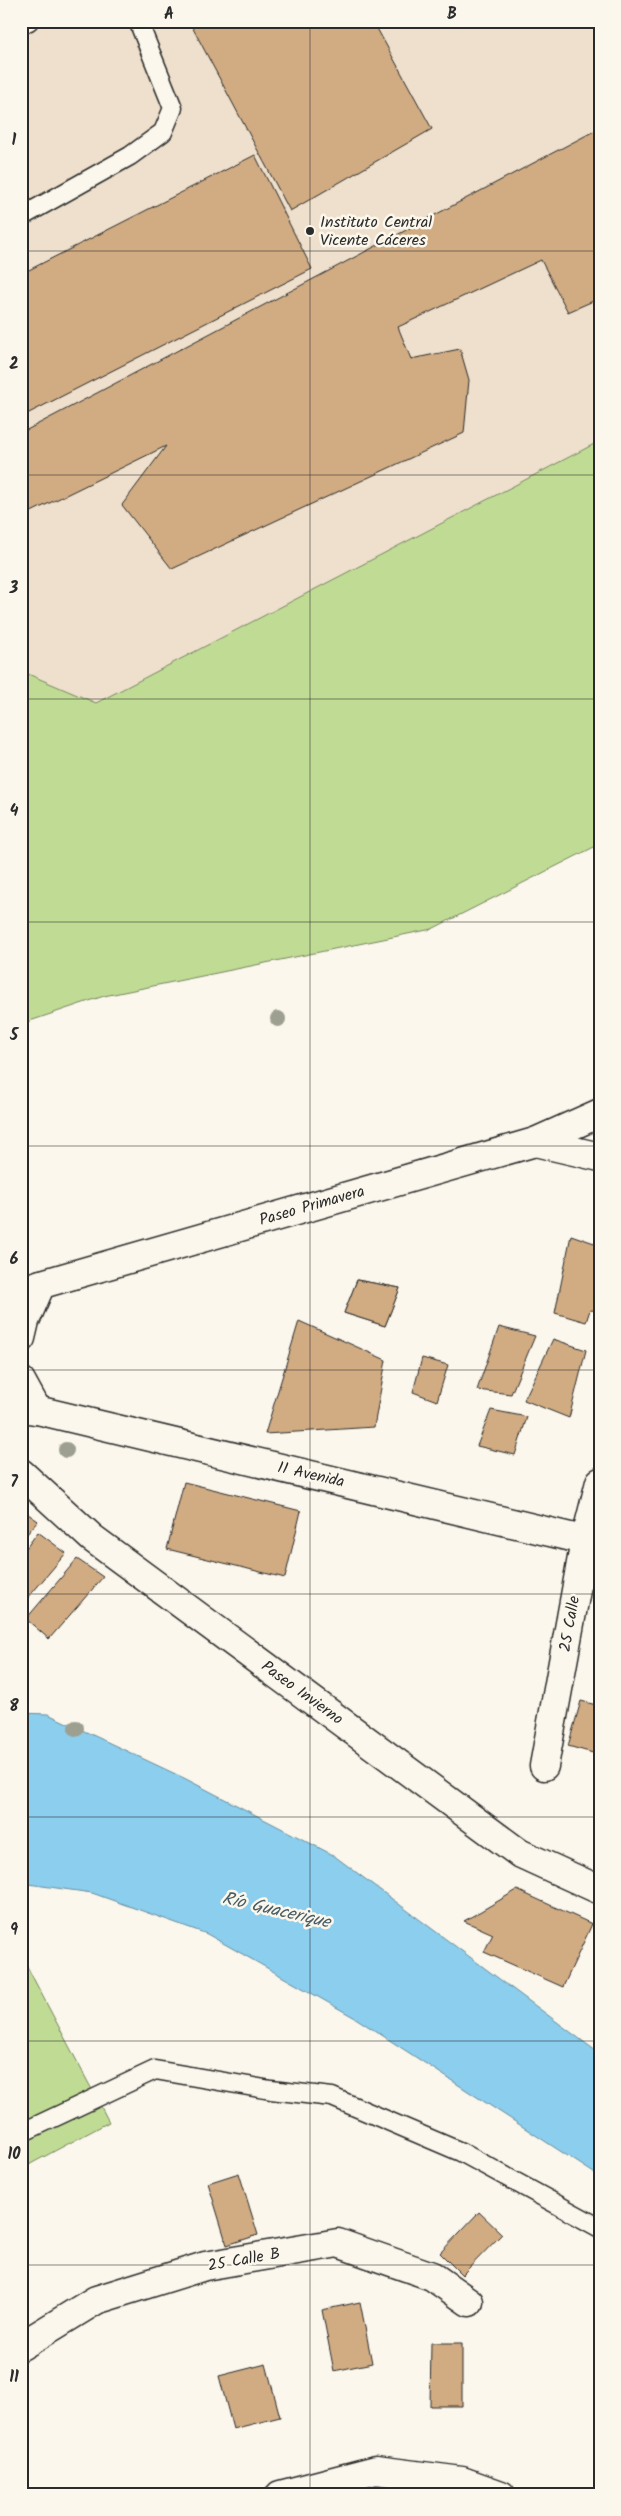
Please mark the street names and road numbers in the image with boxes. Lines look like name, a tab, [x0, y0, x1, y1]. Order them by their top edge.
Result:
street label: Paseo Primavera	[256, 1179, 368, 1233]
street label: 11 Avenida	[275, 1455, 347, 1495]
street label: 25 Calle	[553, 1594, 587, 1654]
street label: Paseo Invierno	[256, 1655, 348, 1731]
street label: 25 Calle B	[206, 2241, 282, 2279]

